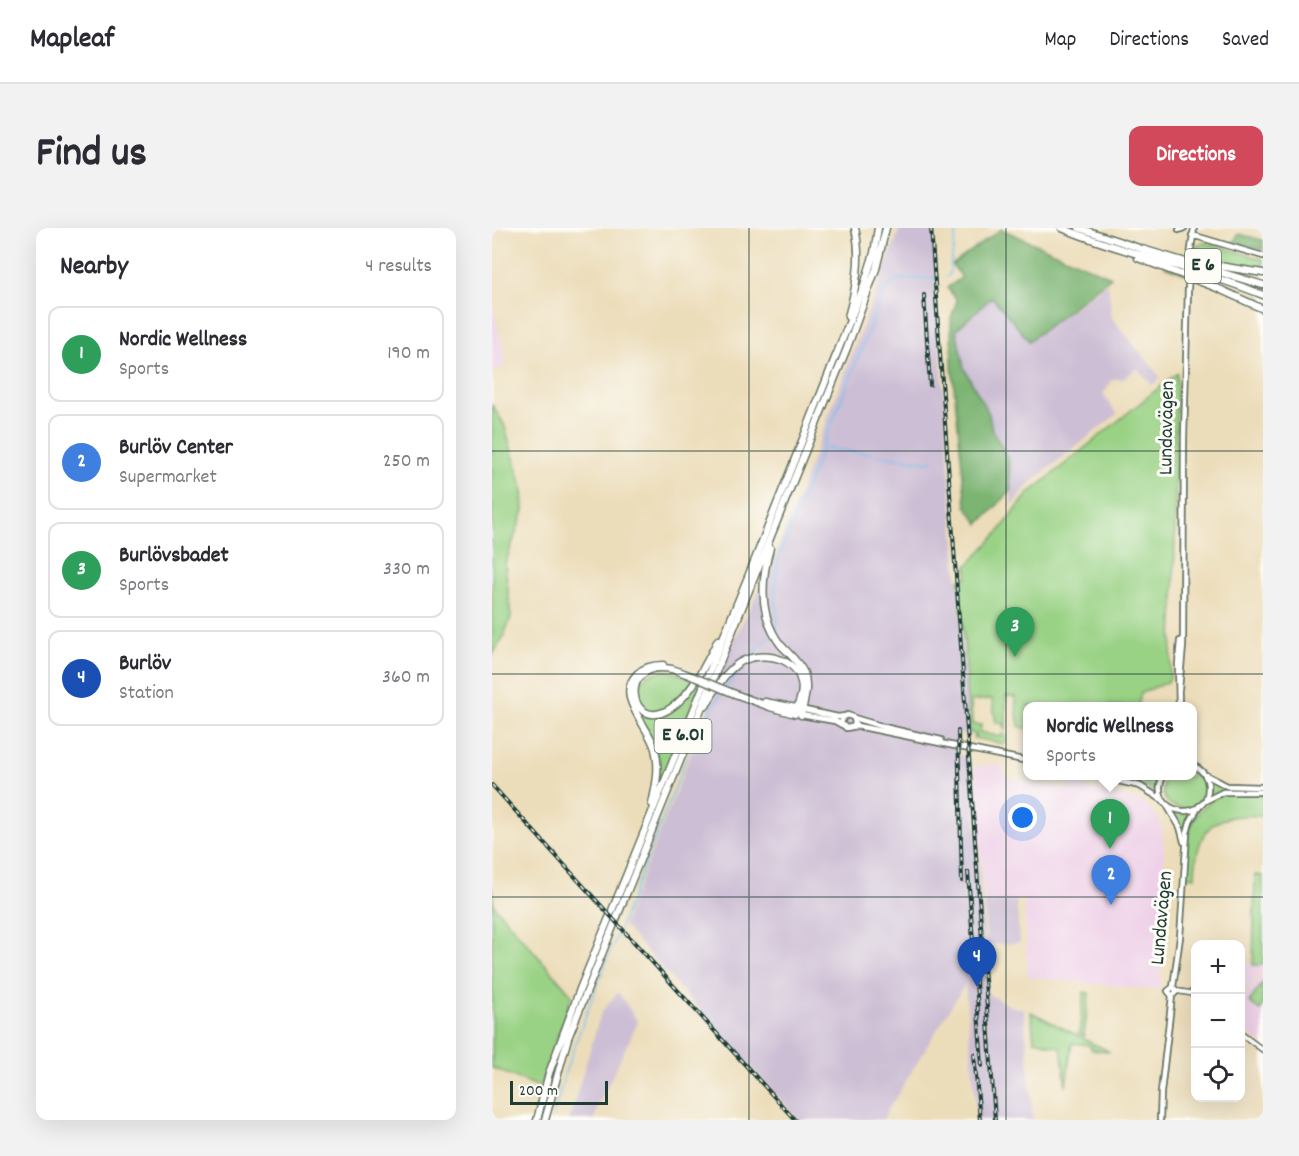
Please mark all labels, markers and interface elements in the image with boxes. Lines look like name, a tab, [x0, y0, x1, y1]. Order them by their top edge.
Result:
text: Mapleaf	[30, 21, 114, 61]
text: Map	[1045, 26, 1076, 56]
text: Directions	[1109, 26, 1189, 56]
text: Saved	[1222, 26, 1269, 56]
text: Find us	[36, 126, 147, 186]
button: Directions	[1129, 126, 1263, 186]
text: Nearby	[60, 249, 128, 286]
road number: E 6	[1185, 249, 1221, 283]
text: 4 results	[365, 253, 432, 281]
text: Nordic Wellness	[119, 325, 247, 356]
text: 1	[79, 340, 84, 368]
text: 190 m	[387, 340, 430, 368]
text: Sports	[119, 356, 169, 384]
street label: Lundavägen	[1152, 381, 1184, 475]
text: Burlöv Center	[119, 433, 233, 464]
text: 2	[77, 448, 86, 476]
text: 250 m	[383, 448, 430, 476]
text: Supermarket	[119, 464, 217, 492]
text: Burlövsbadet	[119, 541, 229, 572]
text: 3	[77, 556, 86, 584]
text: 330 m	[383, 556, 430, 584]
text: Sports	[119, 572, 169, 600]
pin: 3	[996, 608, 1034, 657]
text: Burlöv	[119, 649, 171, 680]
text: 4	[77, 664, 86, 692]
text: 360 m	[382, 664, 430, 692]
text: Station	[119, 680, 174, 708]
popup	[1023, 702, 1197, 780]
text: Nordic Wellness	[1046, 712, 1174, 743]
road number: E 6.01	[654, 719, 711, 753]
text: Sports	[1046, 743, 1096, 771]
pin: 1	[1090, 800, 1130, 849]
your location	[1008, 803, 1037, 832]
pin: 2	[1092, 856, 1130, 905]
street label: Lundavägen	[1144, 870, 1182, 966]
pin: 4	[958, 938, 996, 987]
map controls	[1191, 940, 1245, 1102]
button: +	[1191, 940, 1245, 994]
button: −	[1191, 994, 1245, 1048]
button: locate	[1191, 1048, 1245, 1102]
scale bar	[510, 1078, 608, 1106]
text: 200 m	[519, 1080, 558, 1103]

